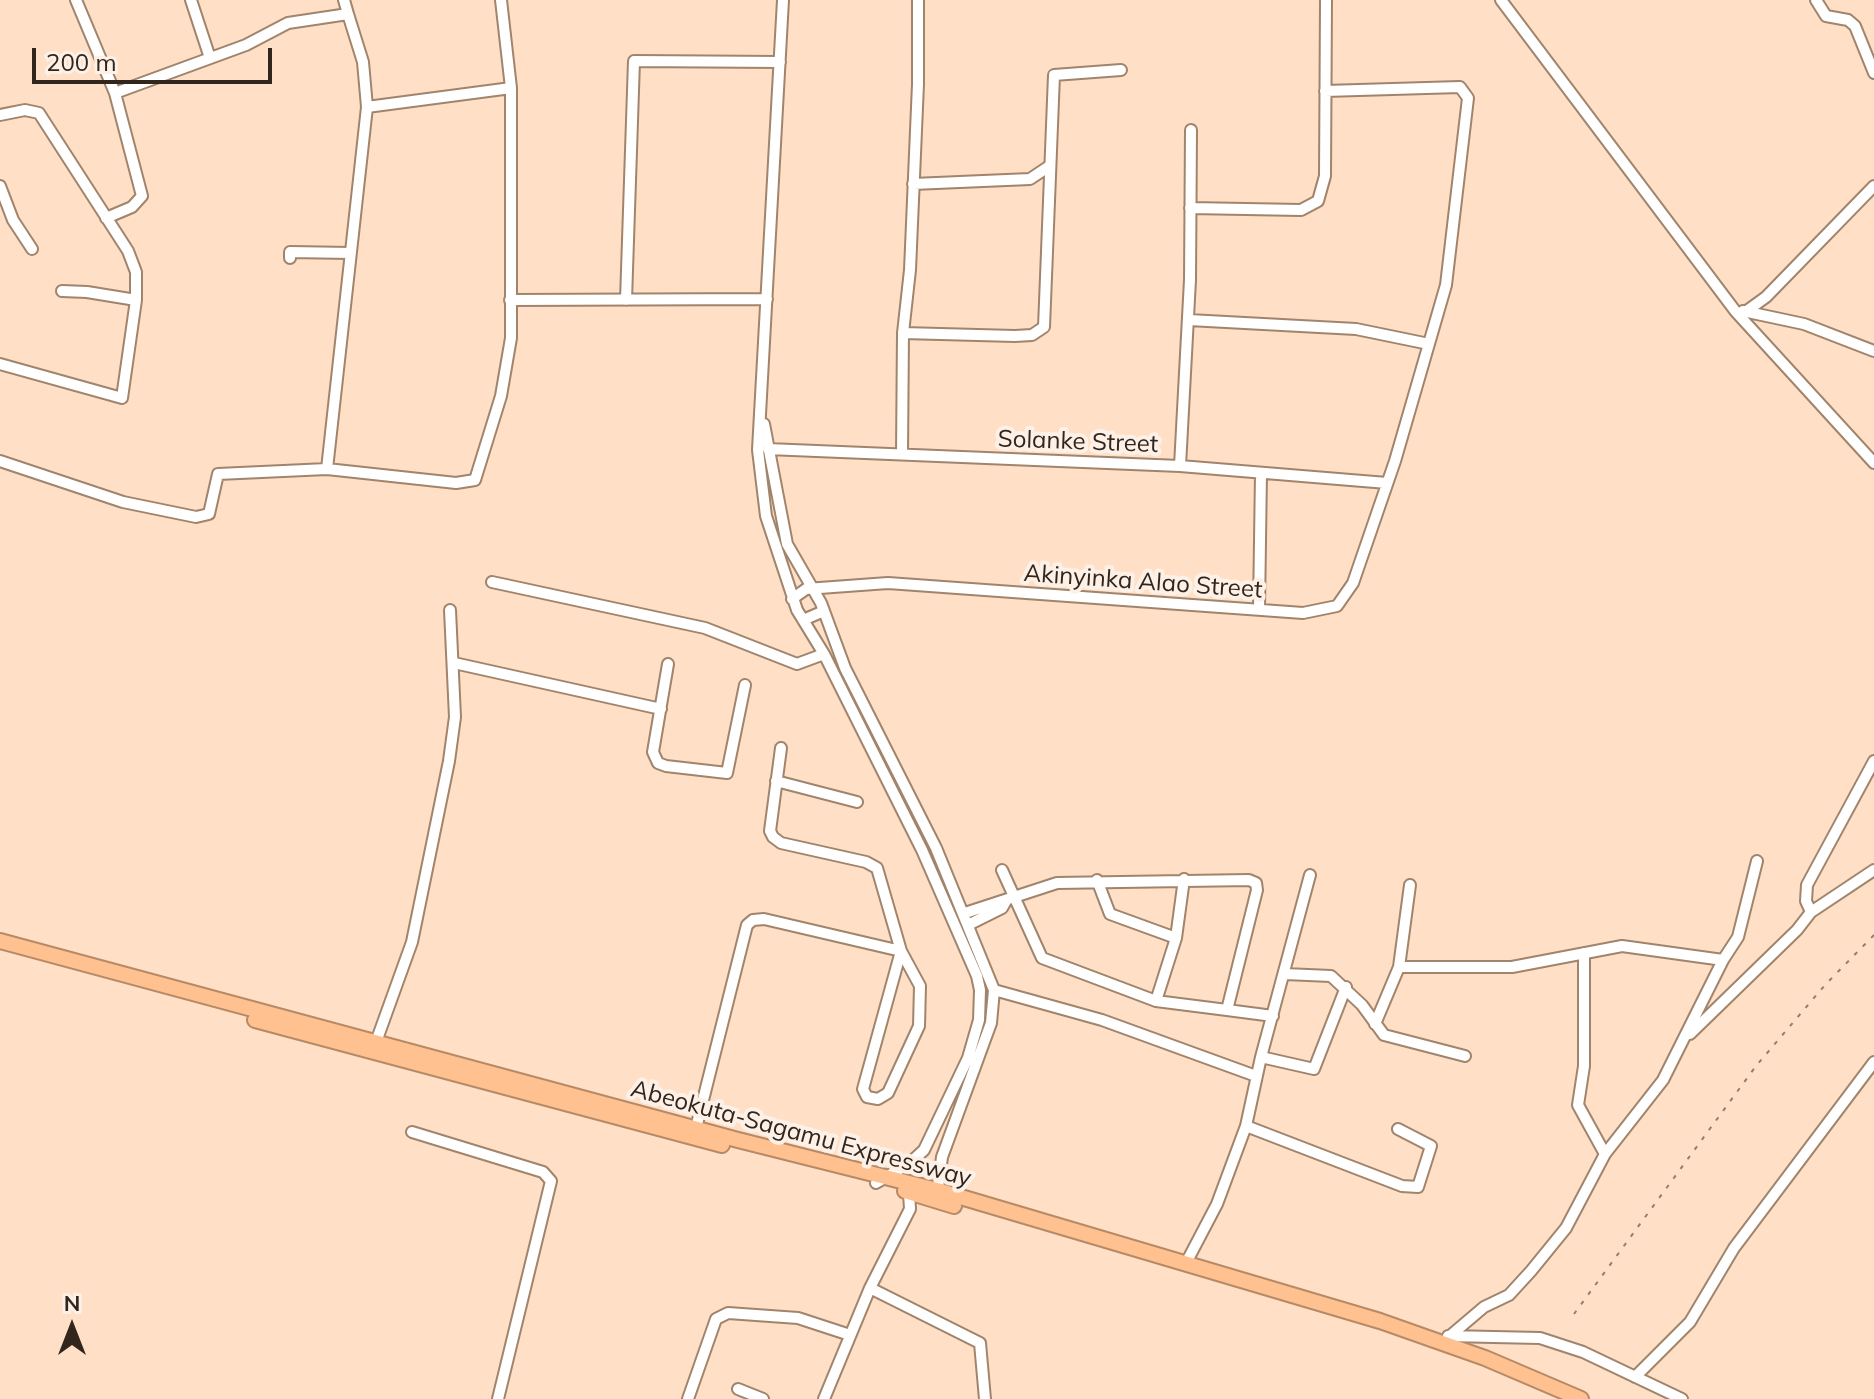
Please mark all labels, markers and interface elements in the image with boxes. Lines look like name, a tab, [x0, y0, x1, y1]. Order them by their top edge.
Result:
scale bar	[36, 32, 276, 82]
text: 200 m	[46, 47, 117, 77]
street label: Solanke Street	[997, 425, 1159, 459]
street label: Akinyinka Alao Street	[1023, 559, 1263, 605]
street label: Abeokuta-Sagamu Expressway	[628, 1075, 974, 1193]
north arrow	[32, 1287, 112, 1367]
text: N	[64, 1289, 80, 1317]

